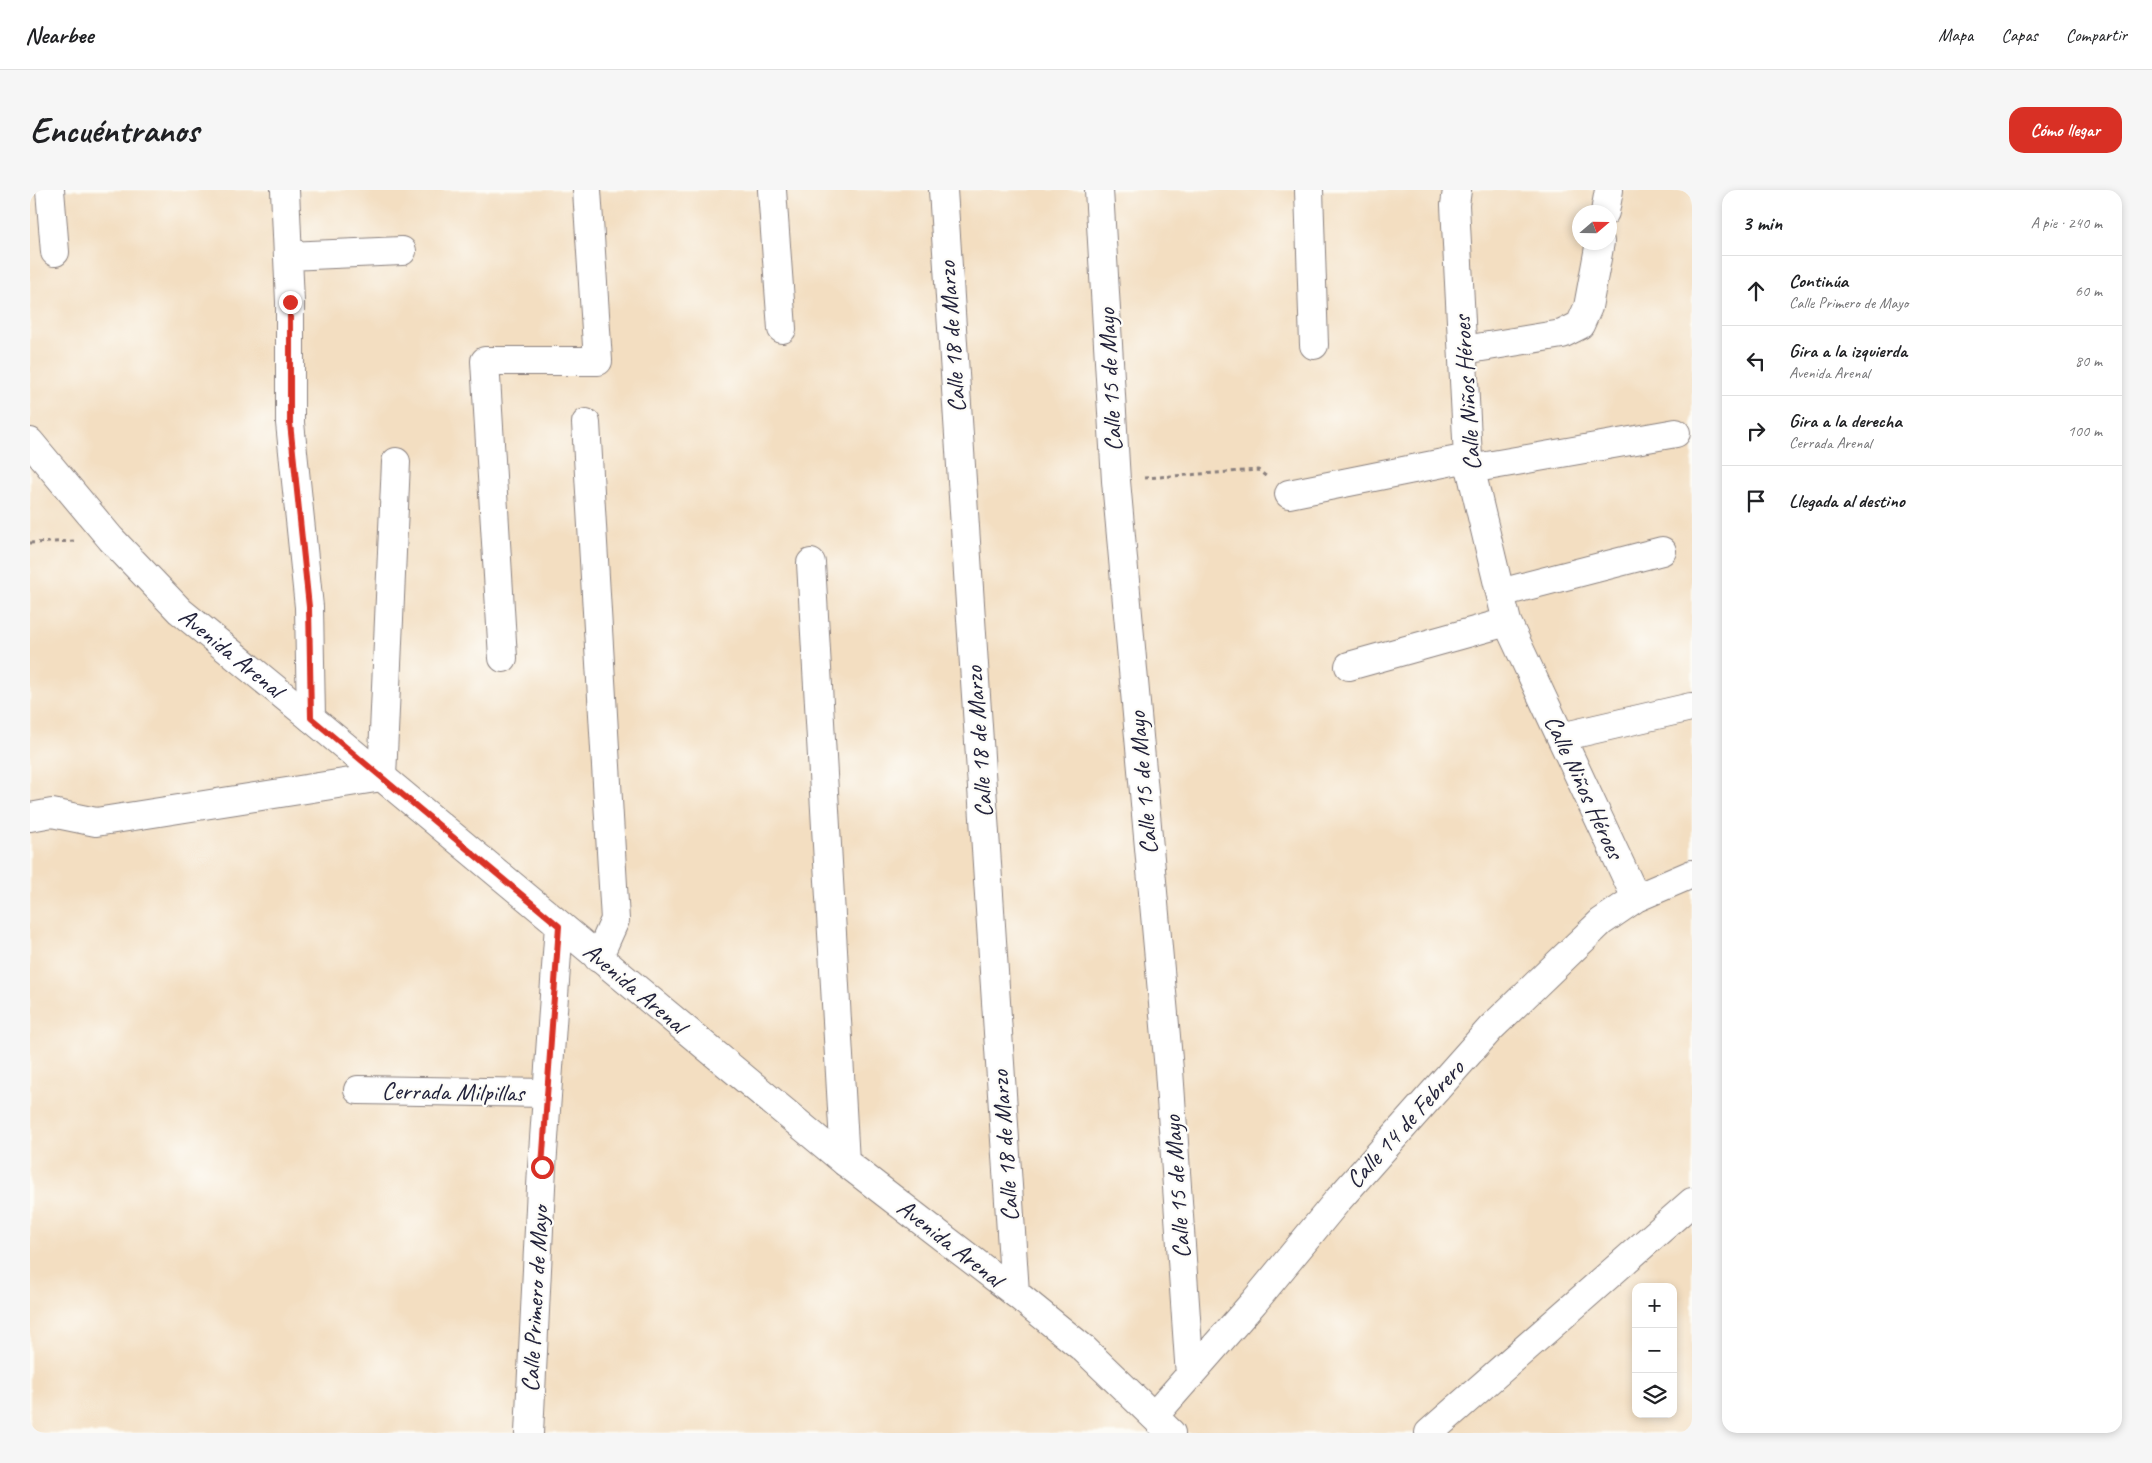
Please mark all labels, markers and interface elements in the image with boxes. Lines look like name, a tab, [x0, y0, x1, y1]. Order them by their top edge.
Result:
text: Nearbee	[25, 20, 93, 50]
text: Mapa	[1938, 24, 1973, 46]
text: Capas	[2001, 24, 2038, 46]
text: Compartir	[2066, 24, 2127, 46]
button: Cómo llegar	[2009, 107, 2122, 153]
text: Encuéntranos	[30, 108, 199, 153]
north arrow	[1572, 205, 1617, 250]
text: 3 min	[1742, 210, 1782, 236]
text: A pie · 240 m	[2031, 213, 2102, 233]
street label: Calle 18 de Marzo	[931, 259, 973, 414]
text: Continúa	[1789, 269, 1848, 293]
icon: ahead	[1742, 277, 1770, 305]
text: 60 m	[2075, 281, 2102, 301]
route end	[279, 291, 302, 314]
text: Calle Primero de Mayo	[1789, 293, 1908, 313]
street label: Calle 15 de Mayo	[1090, 306, 1130, 452]
street label: Calle Niños Héroes	[1445, 312, 1488, 472]
text: Gira a la izquierda	[1789, 339, 1907, 363]
icon: left	[1742, 347, 1770, 375]
text: 80 m	[2075, 351, 2102, 371]
text: Avenida Arenal	[1789, 363, 1870, 383]
text: Gira a la derecha	[1789, 409, 1902, 433]
icon: right	[1742, 417, 1770, 445]
text: 100 m	[2068, 421, 2102, 441]
text: Cerrada Arenal	[1789, 433, 1872, 453]
icon: arrive	[1742, 487, 1770, 515]
text: Llegada al destino	[1789, 489, 1905, 513]
street label: Avenida Arenal	[172, 600, 294, 708]
street label: Calle 18 de Marzo	[958, 664, 1000, 819]
street label: Calle 15 de Mayo	[1121, 709, 1165, 856]
street label: Calle Niños Héroes	[1537, 710, 1632, 866]
street label: Avenida Arenal	[577, 935, 697, 1044]
street label: Calle 14 de Febrero	[1339, 1052, 1472, 1195]
street label: Calle 18 de Marzo	[984, 1068, 1026, 1223]
street label: Cerrada Milpillas	[381, 1075, 527, 1109]
street label: Calle 15 de Mayo	[1156, 1113, 1198, 1260]
route start	[531, 1156, 554, 1179]
street label: Avenida Arenal	[891, 1192, 1013, 1297]
street label: Calle Primero de Mayo	[514, 1202, 556, 1393]
map controls	[1632, 1283, 1677, 1418]
button: +	[1632, 1283, 1677, 1328]
button: −	[1632, 1328, 1677, 1373]
button: layers	[1632, 1373, 1677, 1418]

